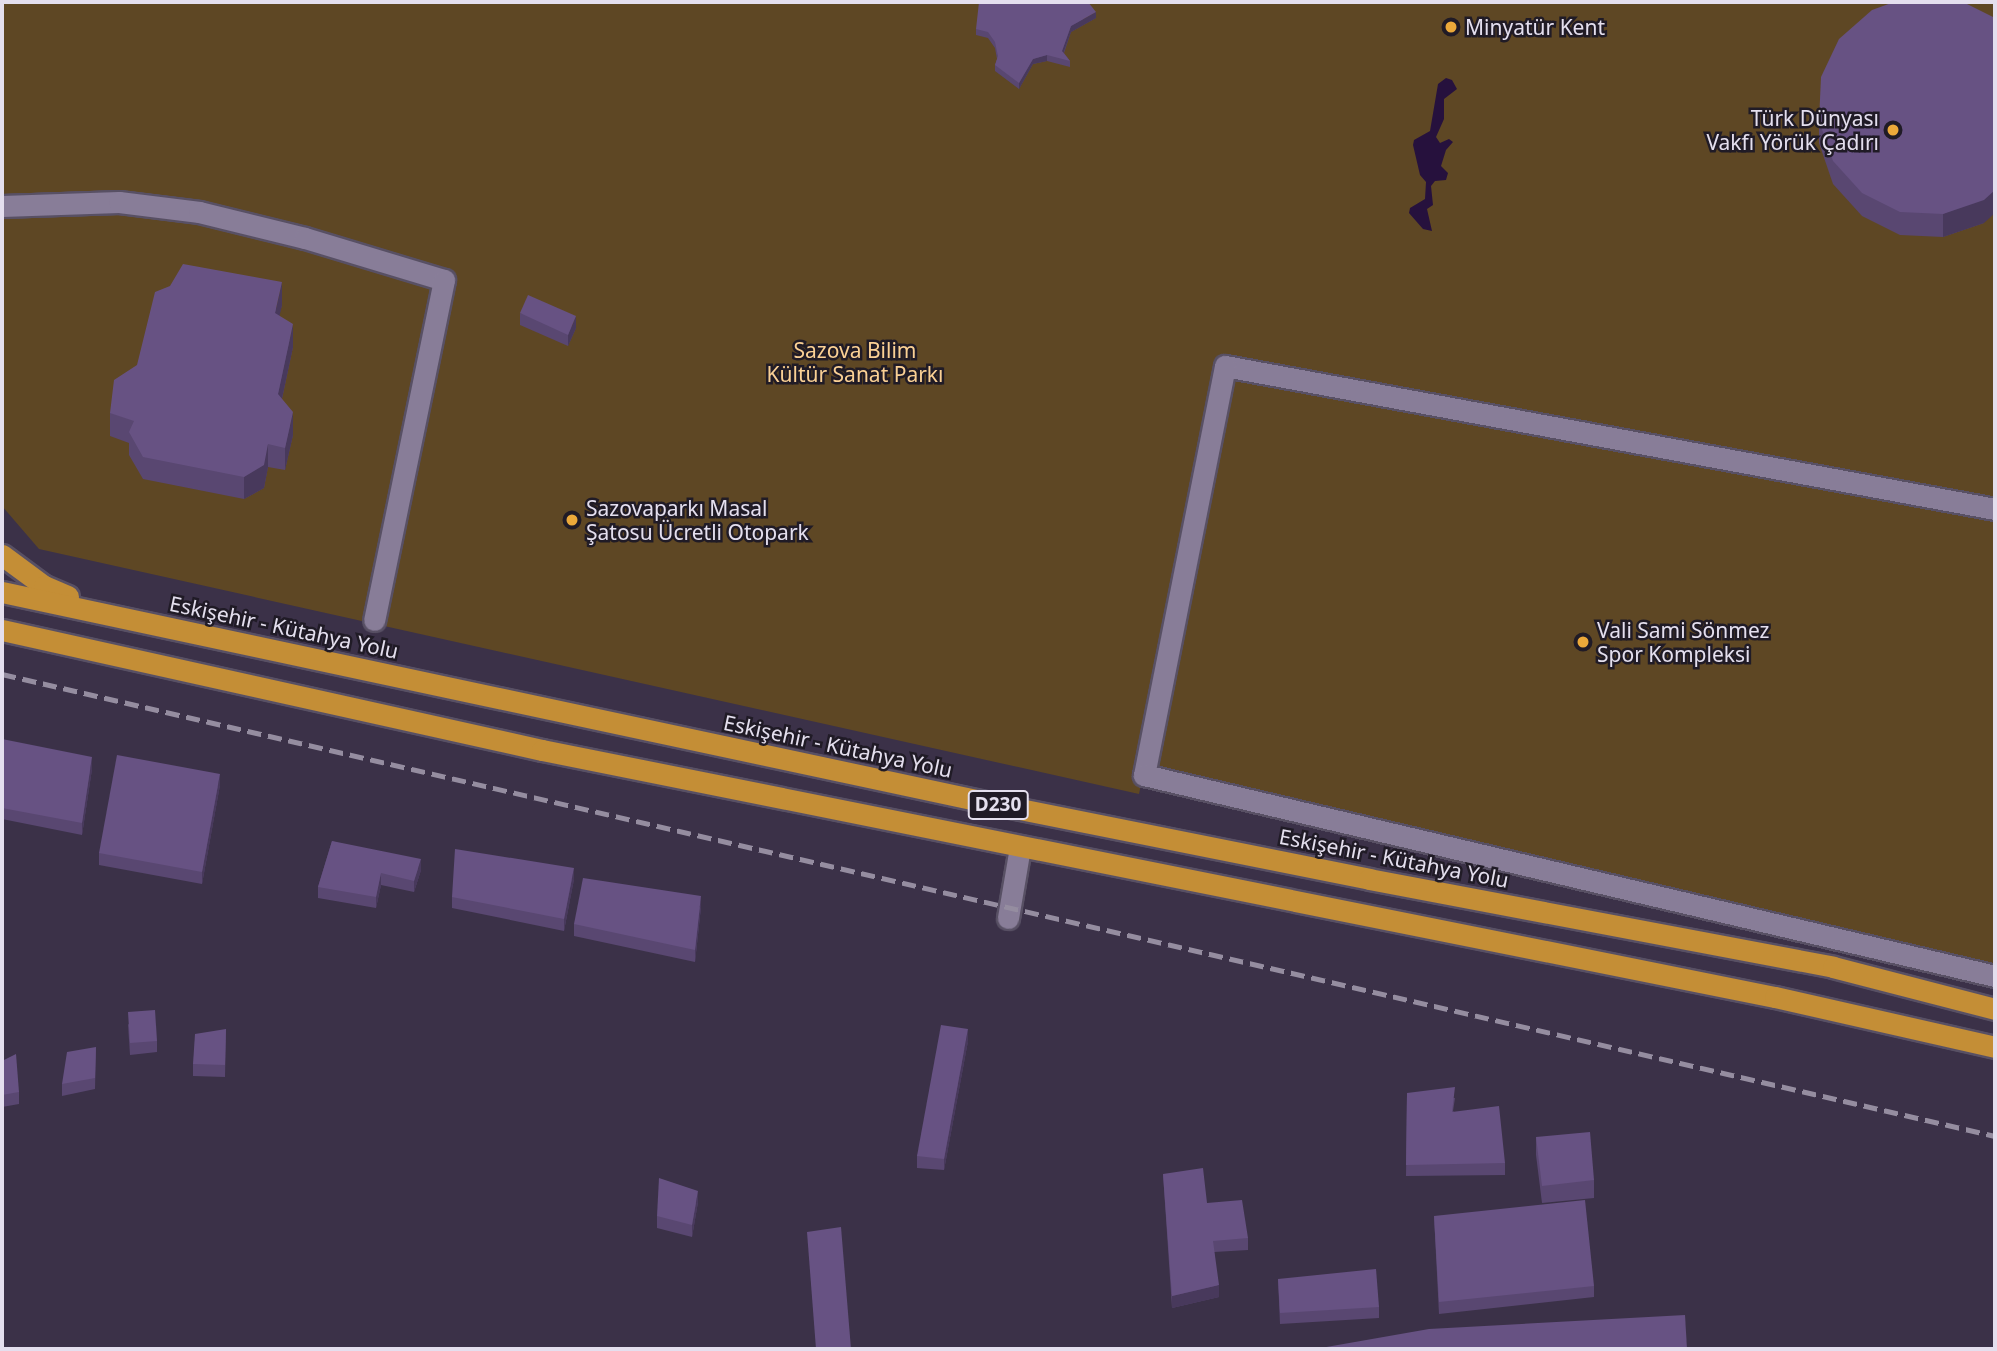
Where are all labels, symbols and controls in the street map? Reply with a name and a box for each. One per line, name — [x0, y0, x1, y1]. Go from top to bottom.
place label: Minyatür Kent — [1465, 14, 1605, 40]
marker: Minyatür Kent — [1443, 19, 1459, 35]
place label: Türk Dünyası Vakfı Yörük Çadırı — [1706, 105, 1879, 155]
marker: Türk Dünyası Vakfı Yörük Çadırı — [1885, 122, 1901, 138]
park label: Sazova Bilim Kültür Sanat Parkı — [767, 337, 943, 387]
place label: Sazovaparkı Masal Şatosu Ücretli Otopark — [586, 495, 809, 545]
marker: Sazovaparkı Masal Şatosu Ücretli Otopark — [564, 512, 580, 528]
street label: Eskişehir - Kütahya Yolu — [167, 590, 401, 664]
place label: Vali Sami Sönmez Spor Kompleksi — [1597, 617, 1769, 667]
marker: Vali Sami Sönmez Spor Kompleksi — [1575, 634, 1591, 650]
street label: Eskişehir - Kütahya Yolu — [721, 709, 955, 783]
road number: D230 — [967, 790, 1030, 820]
street label: Eskişehir - Kütahya Yolu — [1277, 823, 1511, 893]

